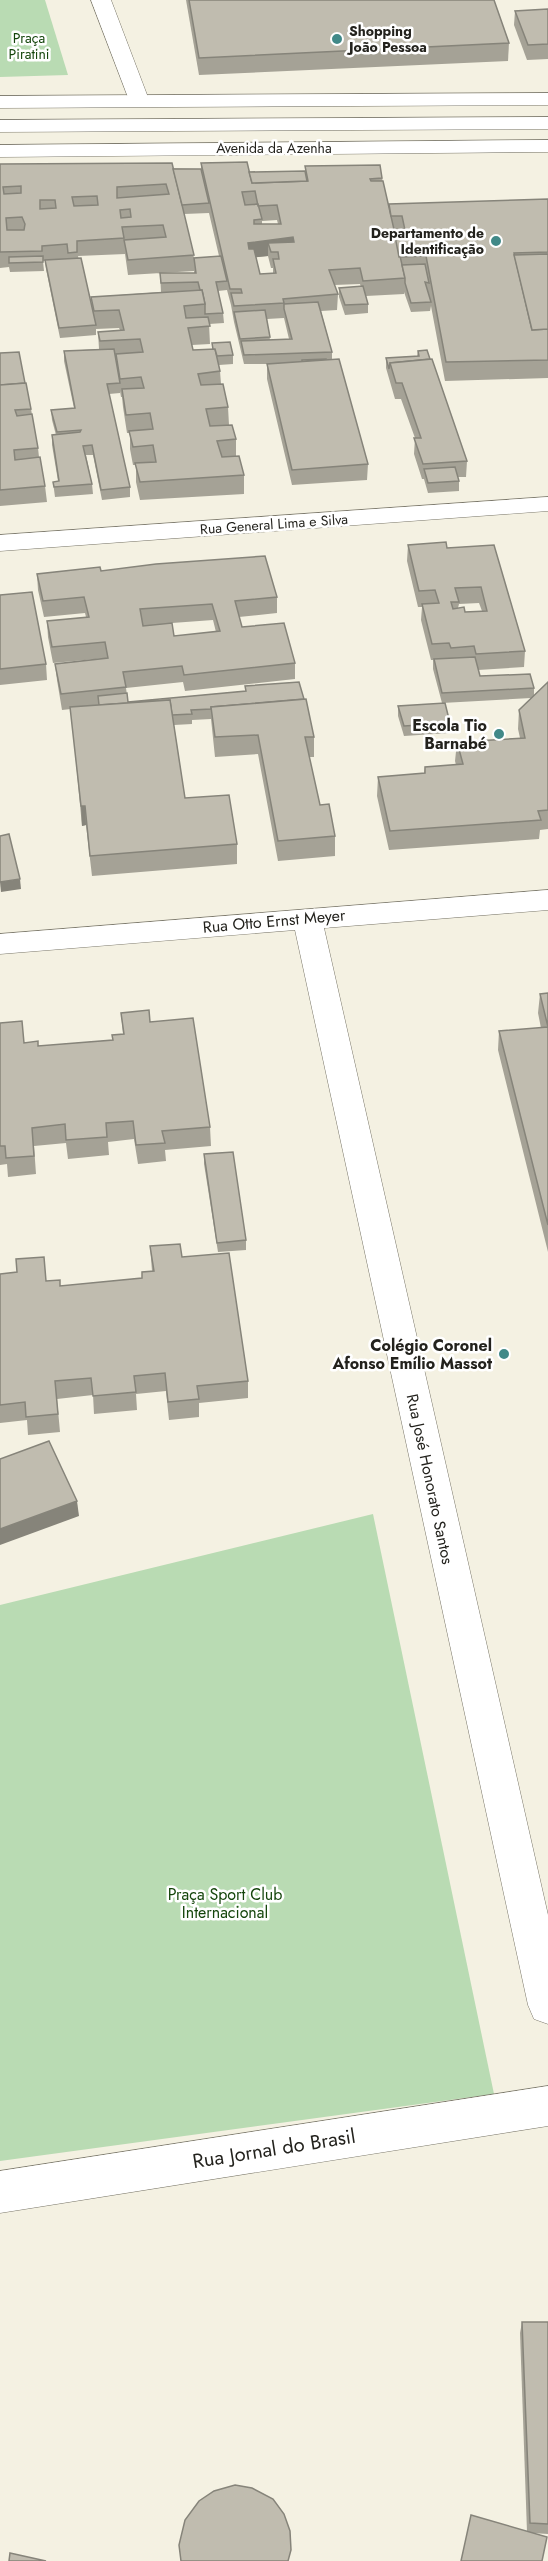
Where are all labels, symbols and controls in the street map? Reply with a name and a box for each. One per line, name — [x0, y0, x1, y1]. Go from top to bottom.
place label: Shopping João Pessoa — [346, 21, 427, 57]
park label: Praça Piratini — [9, 28, 49, 64]
marker: Shopping João Pessoa — [330, 32, 344, 46]
street label: Avenida da Azenha — [216, 138, 332, 158]
place label: Departamento de Identificação — [371, 223, 484, 259]
marker: Departamento de Identificação — [489, 234, 503, 248]
street label: Rua General Lima e Silva — [199, 509, 349, 539]
place label: Escola Tio Barnabé — [412, 714, 487, 755]
marker: Escola Tio Barnabé — [492, 727, 506, 741]
street label: Rua Otto Ernst Meyer — [202, 903, 347, 939]
place label: Colégio Coronel Afonso Emílio Massot — [331, 1334, 493, 1375]
marker: Colégio Coronel Afonso Emílio Massot — [497, 1347, 511, 1361]
street label: Rua José Honorato Santos — [401, 1392, 459, 1566]
park label: Praça Sport Club Internacional — [168, 1883, 282, 1924]
street label: Rua Jornal do Brasil — [191, 2122, 357, 2176]

